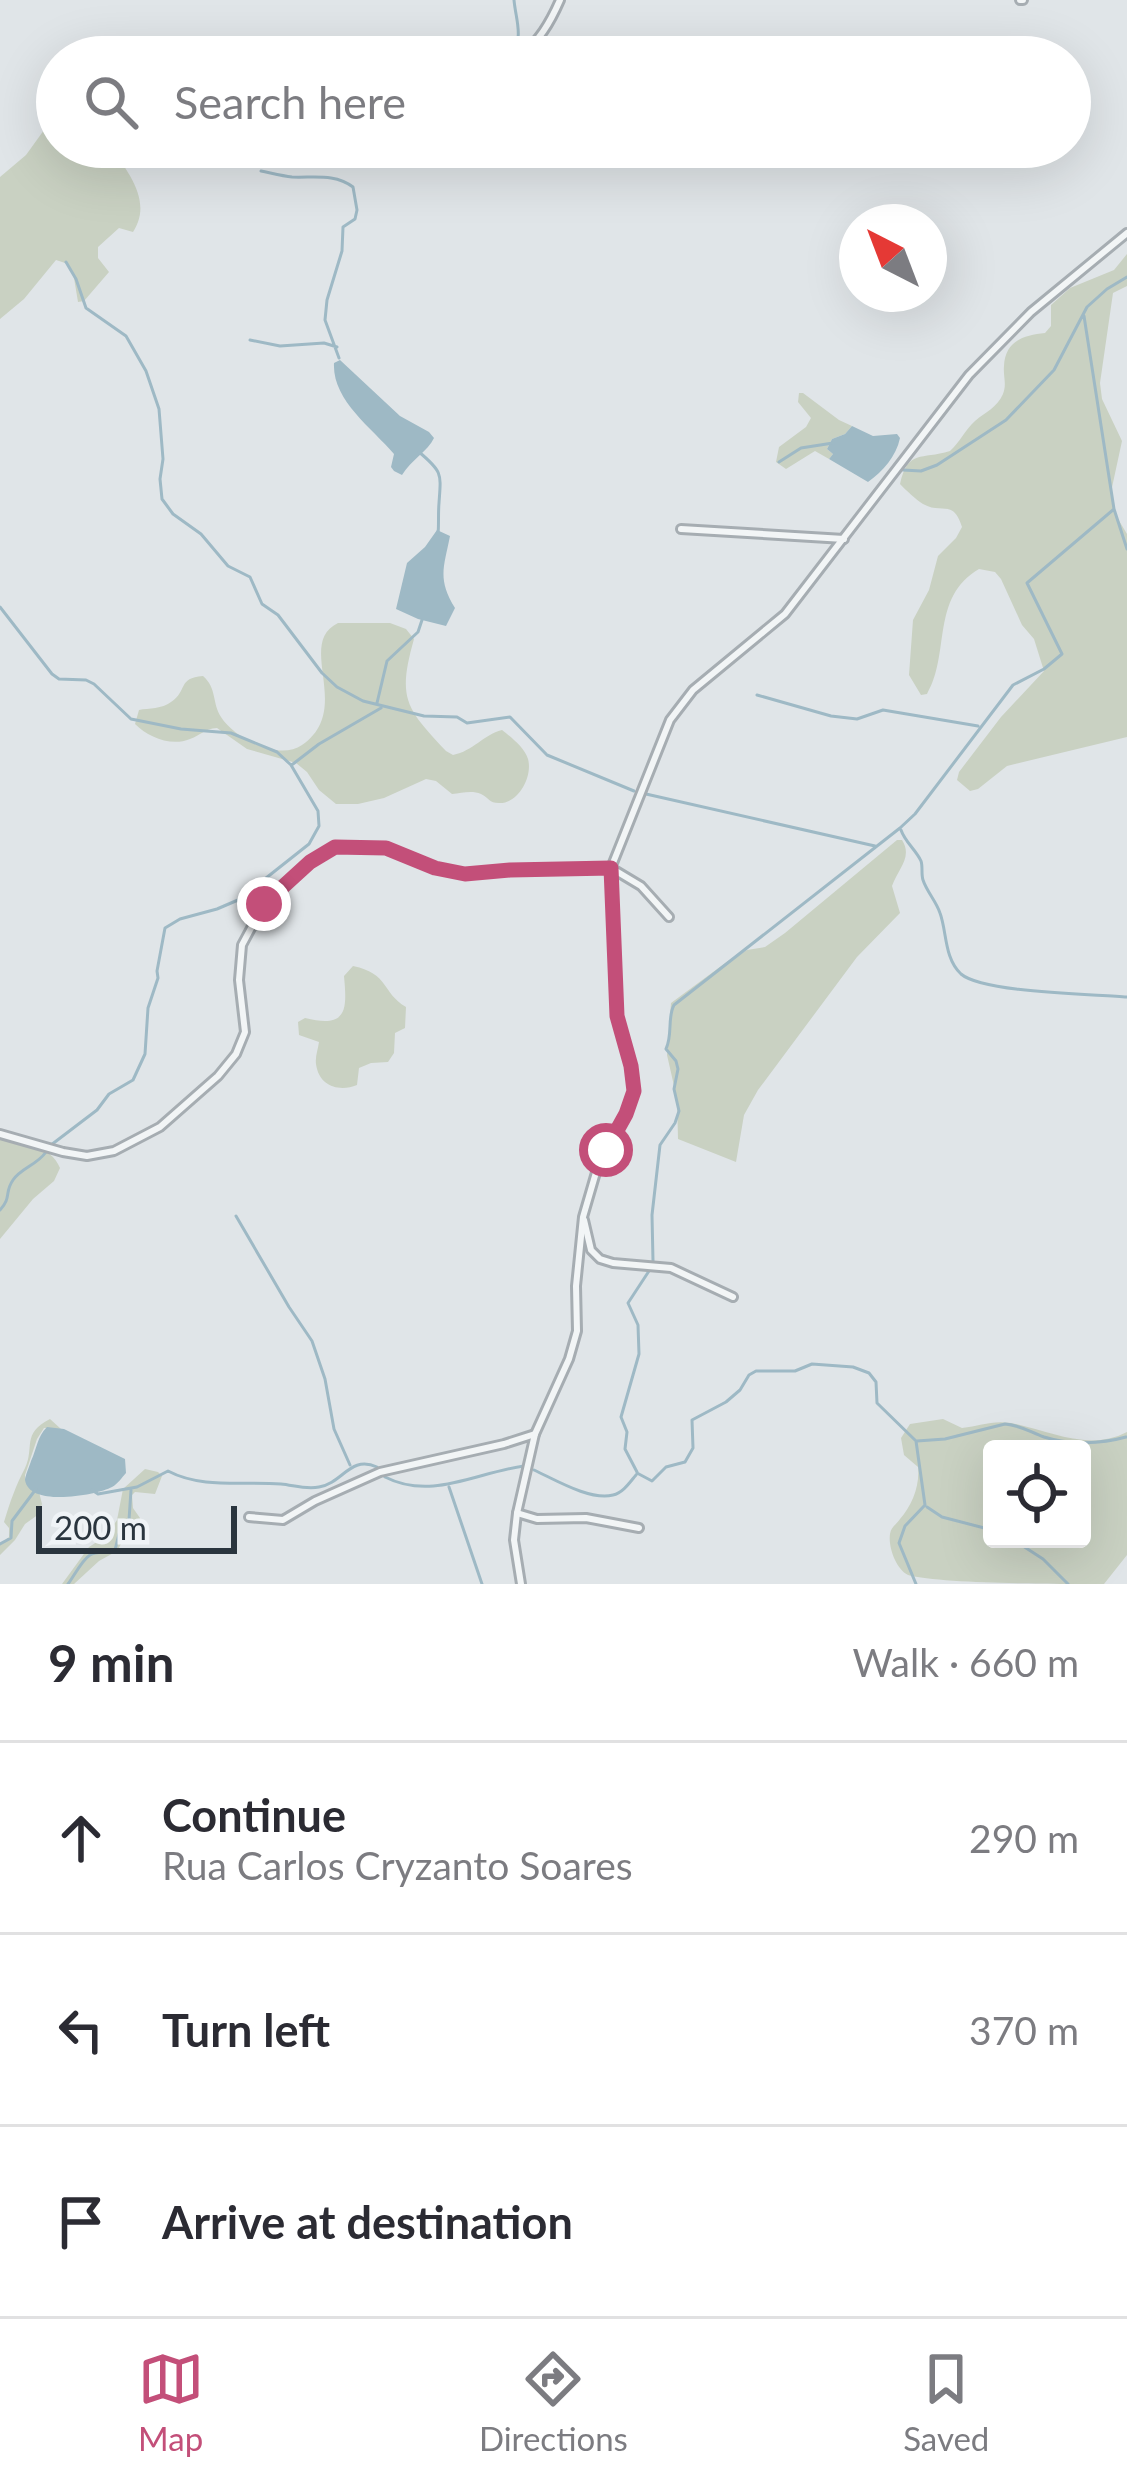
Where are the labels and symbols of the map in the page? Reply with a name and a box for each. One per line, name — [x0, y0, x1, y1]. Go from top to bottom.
north arrow — [839, 204, 947, 312]
route end — [237, 877, 291, 931]
route start — [579, 1123, 633, 1177]
scale bar — [36, 1500, 237, 1553]

